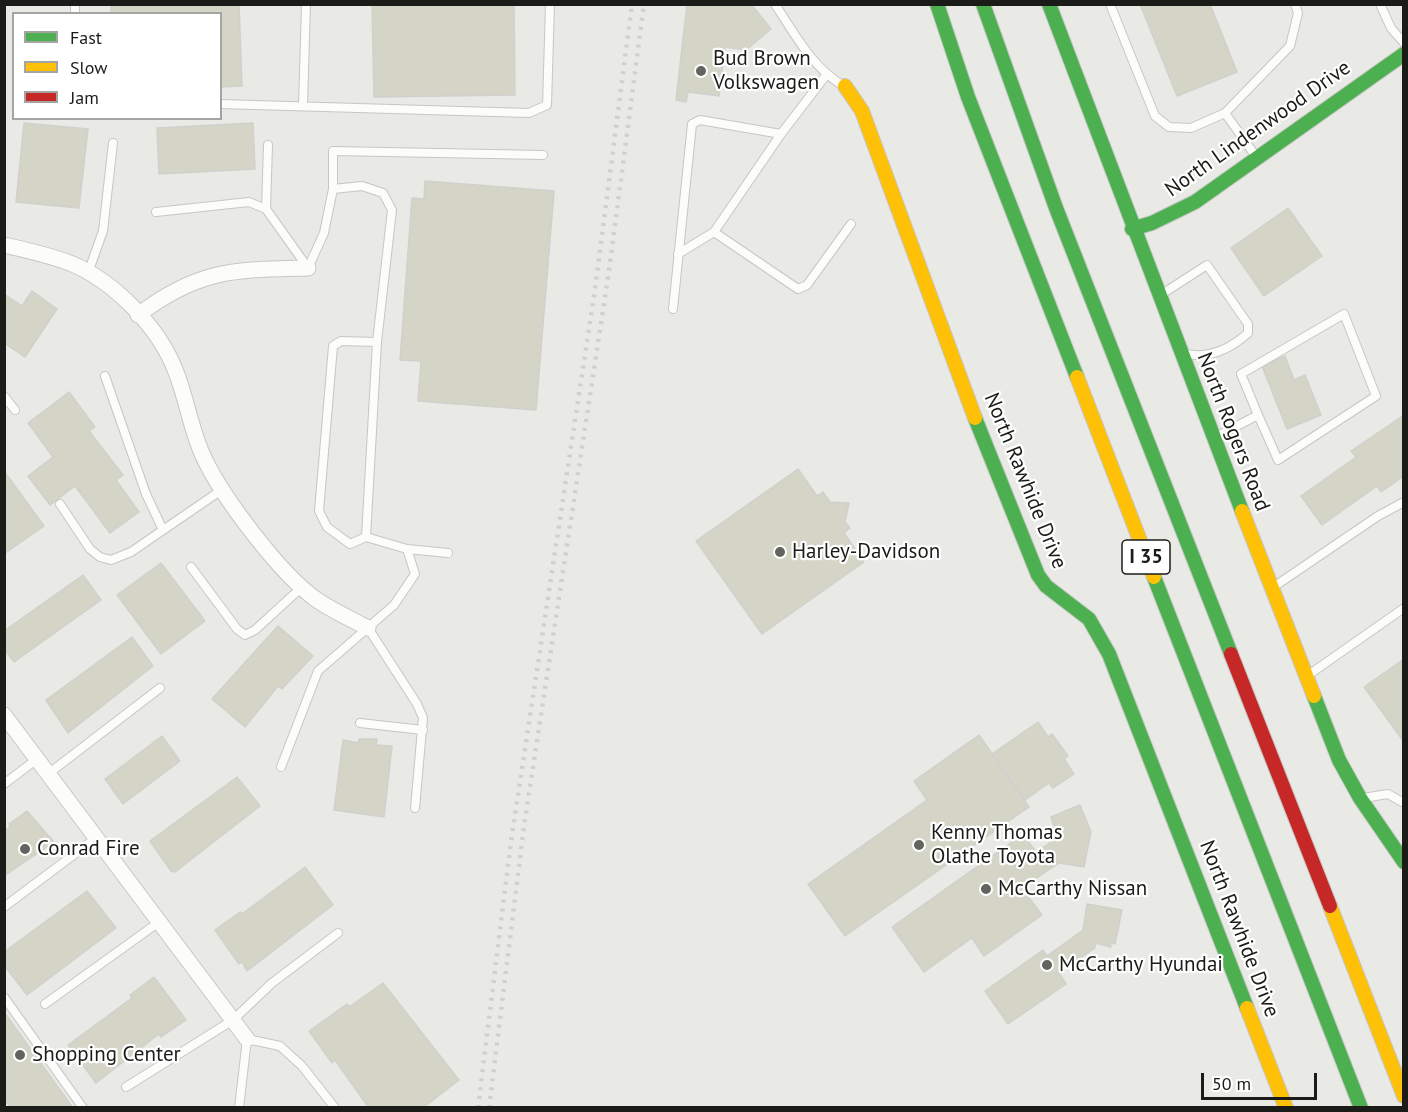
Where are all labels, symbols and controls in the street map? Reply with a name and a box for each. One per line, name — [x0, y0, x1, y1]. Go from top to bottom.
legend — [12, 12, 222, 120]
text: Fast — [70, 26, 102, 49]
place label: Bud Brown Volkswagen — [713, 46, 819, 96]
street label: North Lindenwood Drive — [1160, 55, 1356, 203]
text: Slow — [70, 56, 108, 79]
marker: Bud Brown Volkswagen — [694, 64, 708, 78]
text: Jam — [70, 86, 99, 109]
street label: North Rogers Road — [1191, 349, 1275, 515]
street label: North Rawhide Drive — [978, 389, 1072, 573]
place label: Harley-Davidson — [792, 539, 940, 565]
road number: I 35 — [1122, 540, 1170, 574]
marker: Harley-Davidson — [773, 545, 787, 559]
place label: Kenny Thomas Olathe Toyota — [931, 820, 1063, 870]
place label: Conrad Fire — [37, 836, 140, 862]
street label: North Rawhide Drive — [1194, 837, 1284, 1021]
marker: Kenny Thomas Olathe Toyota — [912, 838, 926, 852]
marker: Conrad Fire — [18, 842, 32, 856]
place label: McCarthy Nissan — [998, 876, 1147, 902]
marker: McCarthy Nissan — [979, 882, 993, 896]
place label: McCarthy Hyundai — [1059, 952, 1223, 978]
marker: McCarthy Hyundai — [1040, 958, 1054, 972]
place label: Shopping Center — [32, 1042, 181, 1068]
marker: Shopping Center — [13, 1048, 27, 1062]
scale bar — [1204, 1061, 1320, 1099]
text: 50 m — [1212, 1072, 1251, 1095]

